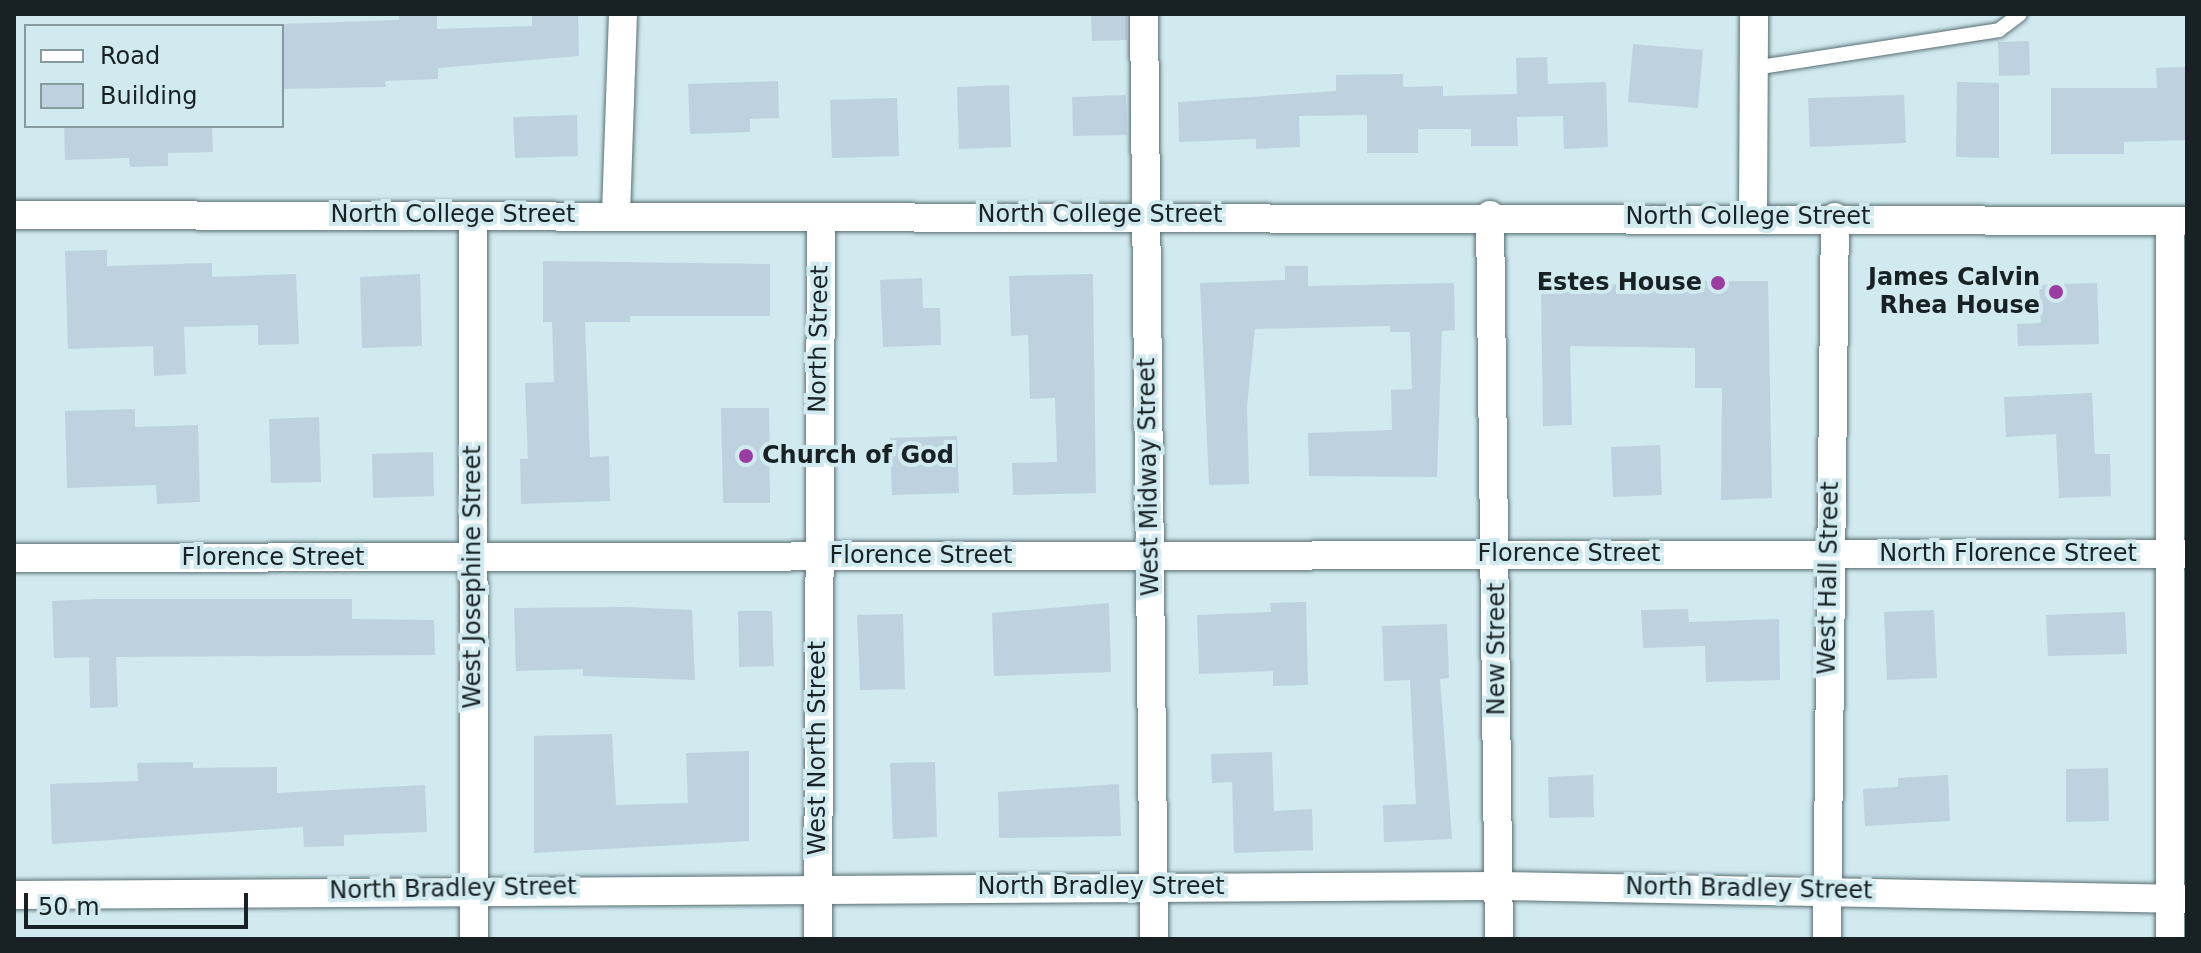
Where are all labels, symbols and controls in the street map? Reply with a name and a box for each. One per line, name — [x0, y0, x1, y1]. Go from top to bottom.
legend — [24, 24, 284, 128]
text: Road — [100, 42, 160, 70]
text: Building — [100, 82, 197, 110]
street label: North College Street — [331, 201, 575, 229]
street label: North College Street — [978, 201, 1222, 229]
street label: North College Street — [1626, 203, 1870, 231]
place label: James Calvin Rhea House — [1868, 264, 2040, 320]
street label: North Street — [803, 265, 835, 413]
place label: Estes House — [1537, 269, 1702, 297]
marker: Estes House — [1709, 274, 1727, 292]
marker: James Calvin Rhea House — [2047, 283, 2065, 301]
street label: West Midway Street — [1133, 358, 1165, 596]
place label: Church of God — [762, 442, 954, 470]
street label: West Josephine Street — [459, 445, 487, 709]
marker: Church of God — [737, 447, 755, 465]
street label: West Hall Street — [1813, 481, 1845, 675]
street label: Florence Street — [1478, 540, 1660, 568]
street label: North Florence Street — [1879, 540, 2137, 568]
street label: Florence Street — [830, 542, 1012, 570]
street label: Florence Street — [182, 544, 364, 572]
street label: New Street — [1483, 583, 1511, 715]
street label: West North Street — [804, 641, 832, 855]
street label: North Bradley Street — [329, 872, 577, 906]
street label: North Bradley Street — [1625, 872, 1873, 906]
street label: North Bradley Street — [977, 873, 1225, 901]
scale bar — [28, 877, 252, 927]
text: 50 m — [38, 893, 100, 921]

